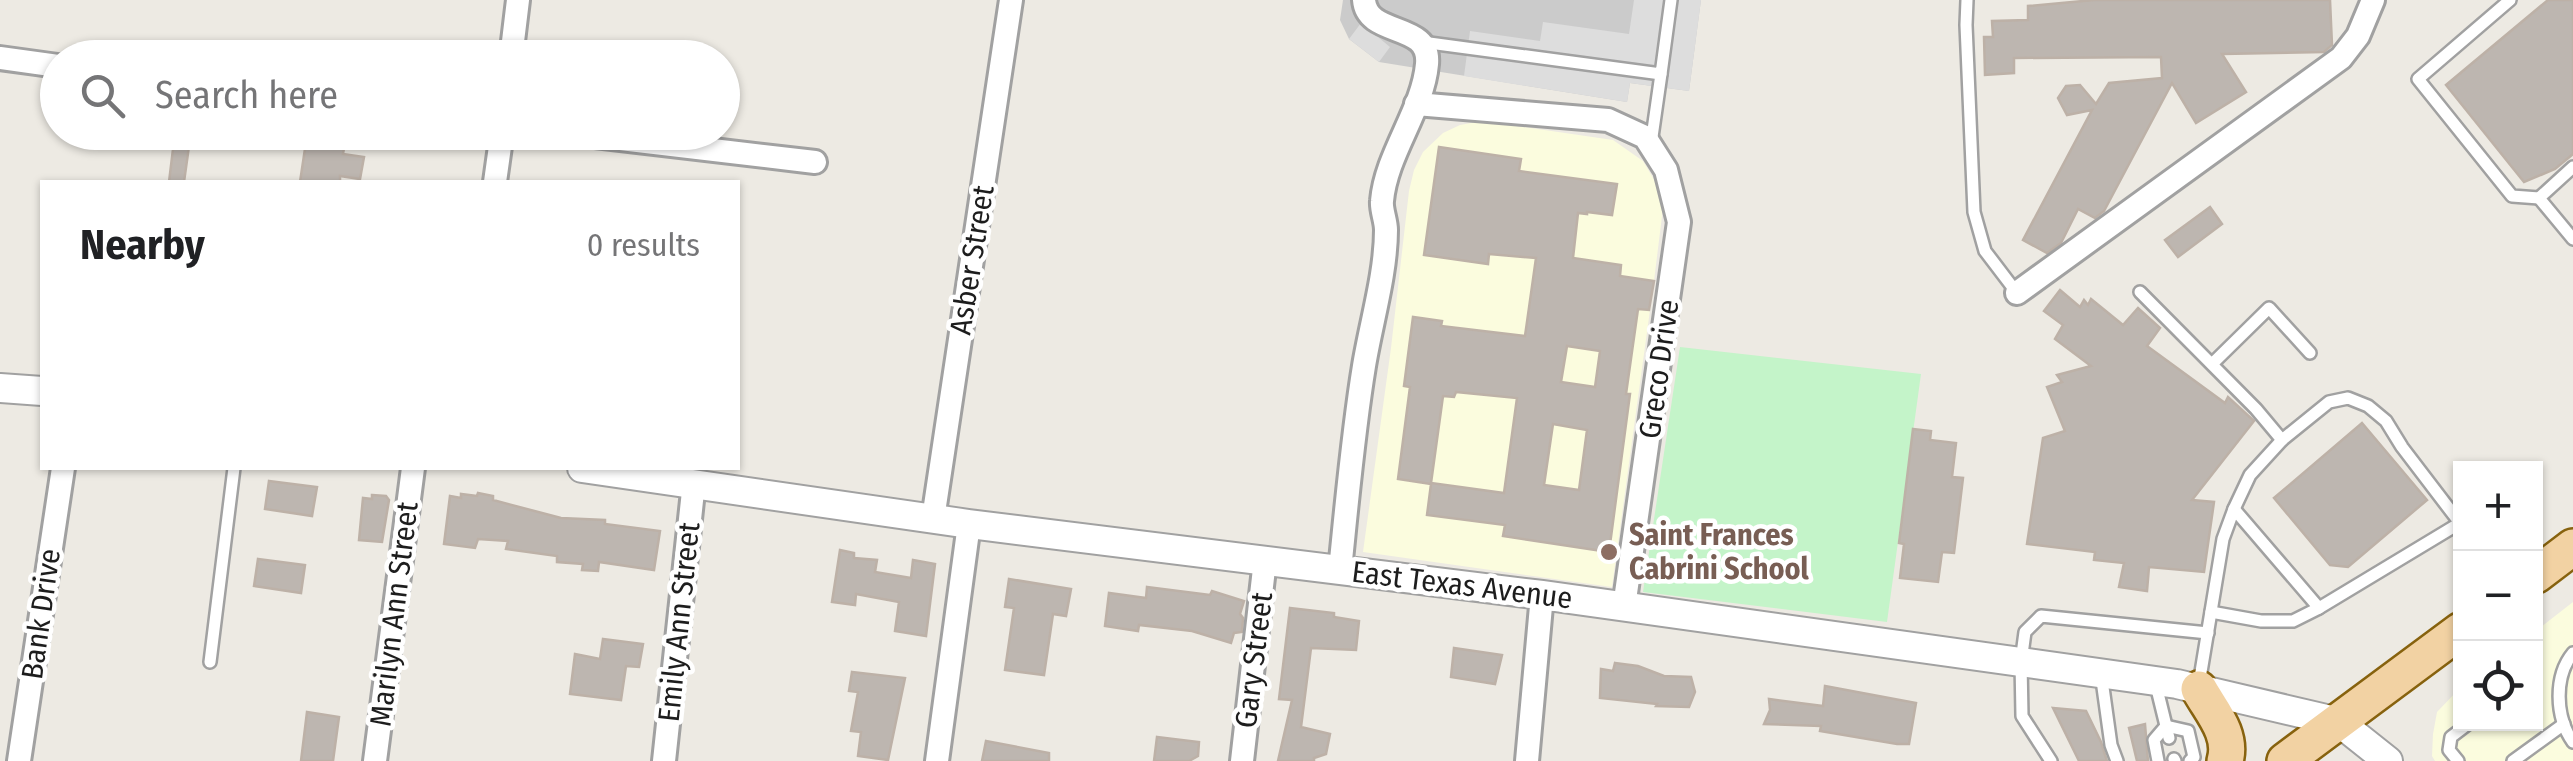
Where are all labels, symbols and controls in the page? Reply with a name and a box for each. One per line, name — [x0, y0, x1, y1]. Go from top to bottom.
search box — [40, 40, 740, 150]
icon: search — [75, 68, 130, 123]
text: Search here — [155, 72, 338, 118]
street label: Asber Street — [942, 183, 1002, 337]
text: Nearby — [80, 220, 205, 270]
text: 0 results — [587, 226, 700, 264]
street label: Greco Drive — [1631, 297, 1687, 441]
map controls — [2453, 461, 2543, 731]
button: + — [2453, 461, 2543, 551]
street label: Marilyn Ann Street — [362, 499, 426, 728]
place label: Saint Frances Cabrini School — [1629, 517, 1810, 587]
street label: Emily Ann Street — [651, 520, 707, 724]
marker: Saint Frances Cabrini School — [1598, 541, 1620, 563]
street label: Bank Drive — [14, 546, 68, 682]
button: − — [2453, 551, 2543, 641]
street label: East Texas Avenue — [1350, 554, 1574, 616]
street label: Gary Street — [1228, 590, 1280, 730]
button: locate — [2453, 641, 2543, 731]

